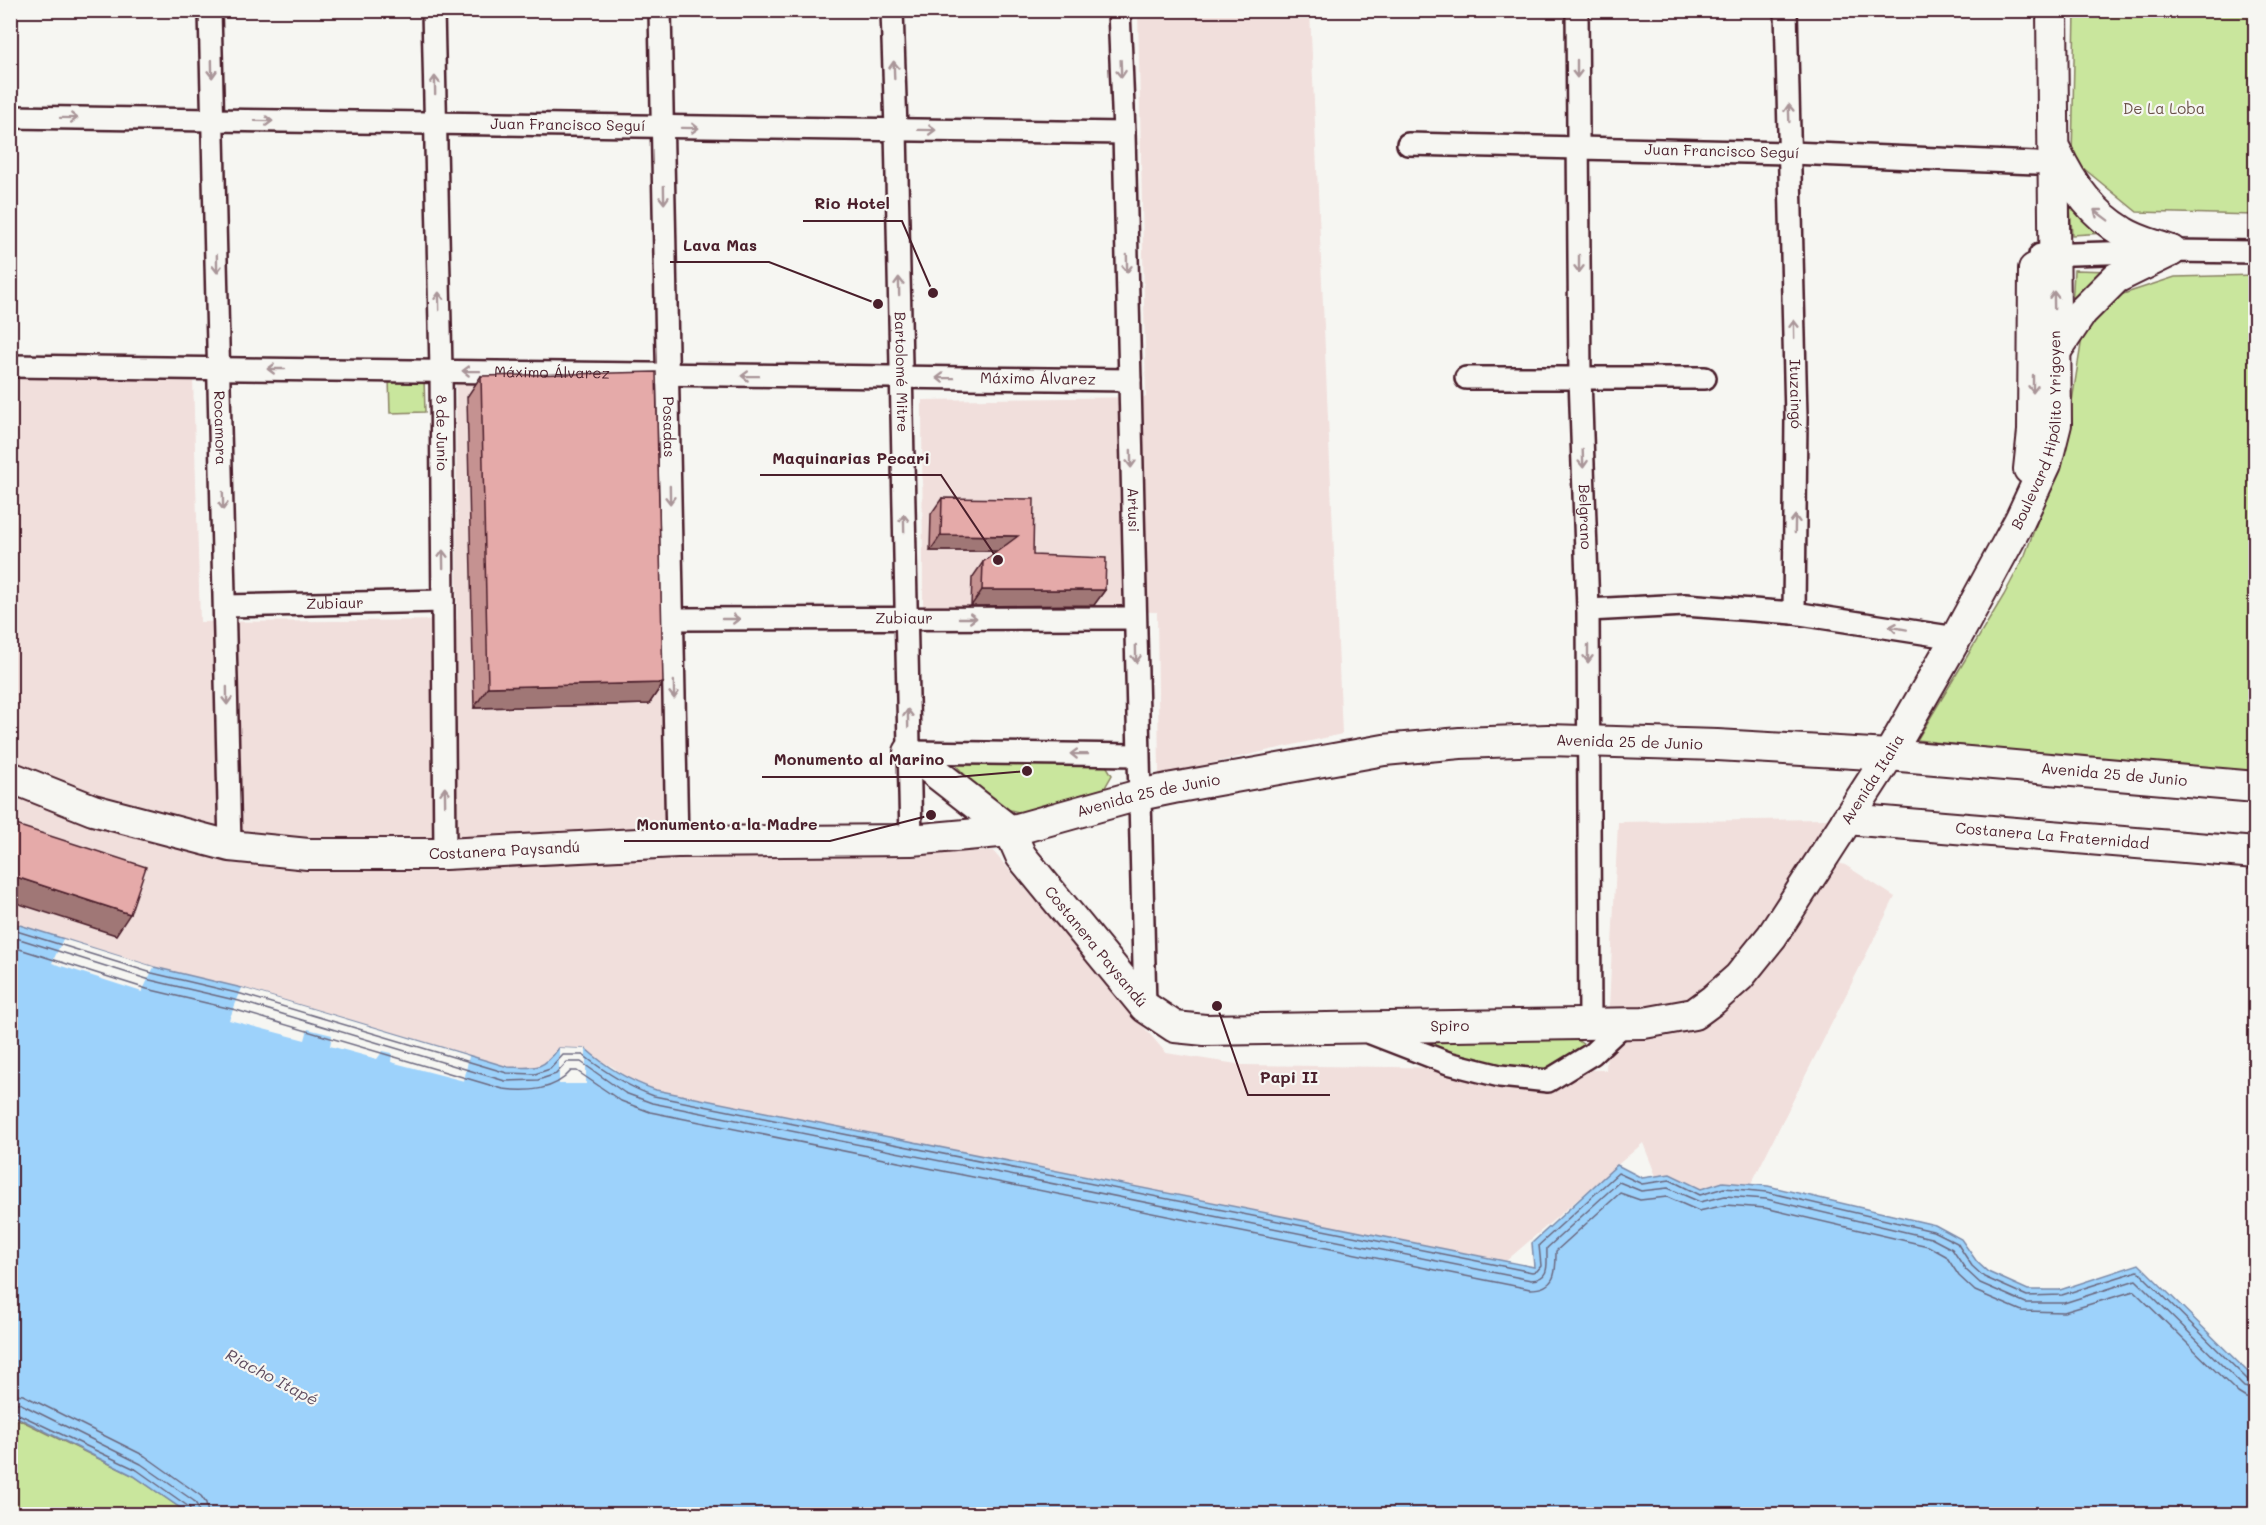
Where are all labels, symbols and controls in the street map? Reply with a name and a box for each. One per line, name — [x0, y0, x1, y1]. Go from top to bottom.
one-way arrow — [206, 58, 217, 78]
one-way arrow — [1116, 58, 1127, 78]
one-way arrow — [1571, 58, 1583, 78]
one-way arrow — [888, 61, 900, 81]
one-way arrow — [429, 76, 441, 96]
park label: De La Loba — [2123, 98, 2205, 118]
one-way arrow — [1784, 103, 1795, 123]
one-way arrow — [58, 112, 78, 124]
street label: Juan Francisco Seguí — [490, 113, 646, 135]
one-way arrow — [253, 115, 273, 126]
one-way arrow — [679, 122, 699, 133]
one-way arrow — [916, 124, 936, 136]
street label: Juan Francisco Seguí — [1644, 139, 1800, 162]
one-way arrow — [658, 184, 669, 204]
callout: Rio Hotel — [803, 187, 902, 221]
text: Rio Hotel — [814, 192, 890, 213]
one-way arrow — [2093, 209, 2109, 222]
callout: Lava Mas — [670, 228, 769, 262]
text: Lava Mas — [683, 234, 757, 255]
one-way arrow — [211, 253, 222, 273]
one-way arrow — [1121, 253, 1133, 273]
one-way arrow — [1573, 253, 1585, 273]
one-way arrow — [894, 277, 905, 297]
one-way arrow — [2049, 290, 2060, 310]
one-way arrow — [434, 291, 445, 311]
street label: Bartolomé Mitre — [891, 311, 913, 432]
one-way arrow — [1788, 319, 1800, 339]
street label: Boulevard Hipólito Yrigoyen — [2006, 330, 2065, 533]
street label: Ituzaingó — [1786, 359, 1807, 429]
street label: Máximo Álvarez — [494, 361, 610, 382]
one-way arrow — [267, 363, 287, 375]
one-way arrow — [462, 365, 482, 376]
street label: Máximo Álvarez — [980, 367, 1096, 389]
one-way arrow — [741, 370, 761, 381]
one-way arrow — [936, 372, 956, 383]
one-way arrow — [2027, 373, 2039, 393]
street label: Rocamora — [210, 390, 232, 465]
street label: 8 de Junio — [432, 395, 453, 471]
street label: Posadas — [659, 396, 680, 458]
callout: Maquinarias Pecari — [760, 441, 941, 475]
text: Maquinarias Pecari — [772, 447, 930, 468]
one-way arrow — [1126, 448, 1137, 468]
one-way arrow — [1577, 448, 1588, 468]
one-way arrow — [664, 484, 676, 504]
street label: Belgrano — [1575, 484, 1597, 550]
street label: Artusi — [1124, 487, 1145, 532]
one-way arrow — [217, 490, 228, 510]
one-way arrow — [898, 514, 910, 534]
one-way arrow — [1789, 514, 1800, 534]
one-way arrow — [437, 549, 448, 569]
street label: Zubiaur — [306, 592, 364, 613]
street label: Zubiaur — [875, 607, 933, 628]
one-way arrow — [958, 612, 978, 624]
one-way arrow — [721, 613, 741, 625]
one-way arrow — [1889, 623, 1908, 634]
one-way arrow — [1130, 643, 1141, 663]
one-way arrow — [1582, 643, 1594, 663]
one-way arrow — [668, 679, 680, 699]
one-way arrow — [221, 685, 233, 705]
one-way arrow — [902, 709, 914, 729]
street label: Avenida 25 de Junio — [1556, 729, 1703, 754]
street label: Avenida Italia — [1836, 730, 1908, 828]
callout: Monumento al Marino — [762, 743, 956, 777]
text: Monumento al Marino — [774, 748, 944, 769]
one-way arrow — [1070, 748, 1090, 760]
street label: Avenida 25 de Junio — [2040, 757, 2188, 790]
street label: Avenida 25 de Junio — [1074, 769, 1221, 821]
one-way arrow — [439, 786, 451, 806]
callout: Monumento a la Madre — [624, 807, 830, 841]
text: Monumento a la Madre — [636, 813, 818, 834]
street label: Costanera La Fraternidad — [1955, 817, 2150, 853]
street label: Costanera Paysandú — [429, 836, 581, 863]
street label: Costanera Paysandú — [1041, 881, 1152, 1011]
street label: Spiro — [1430, 1015, 1469, 1035]
callout: Papi II — [1248, 1061, 1330, 1095]
text: Papi II — [1260, 1066, 1318, 1087]
water label: Riacho Itapé — [222, 1343, 322, 1410]

